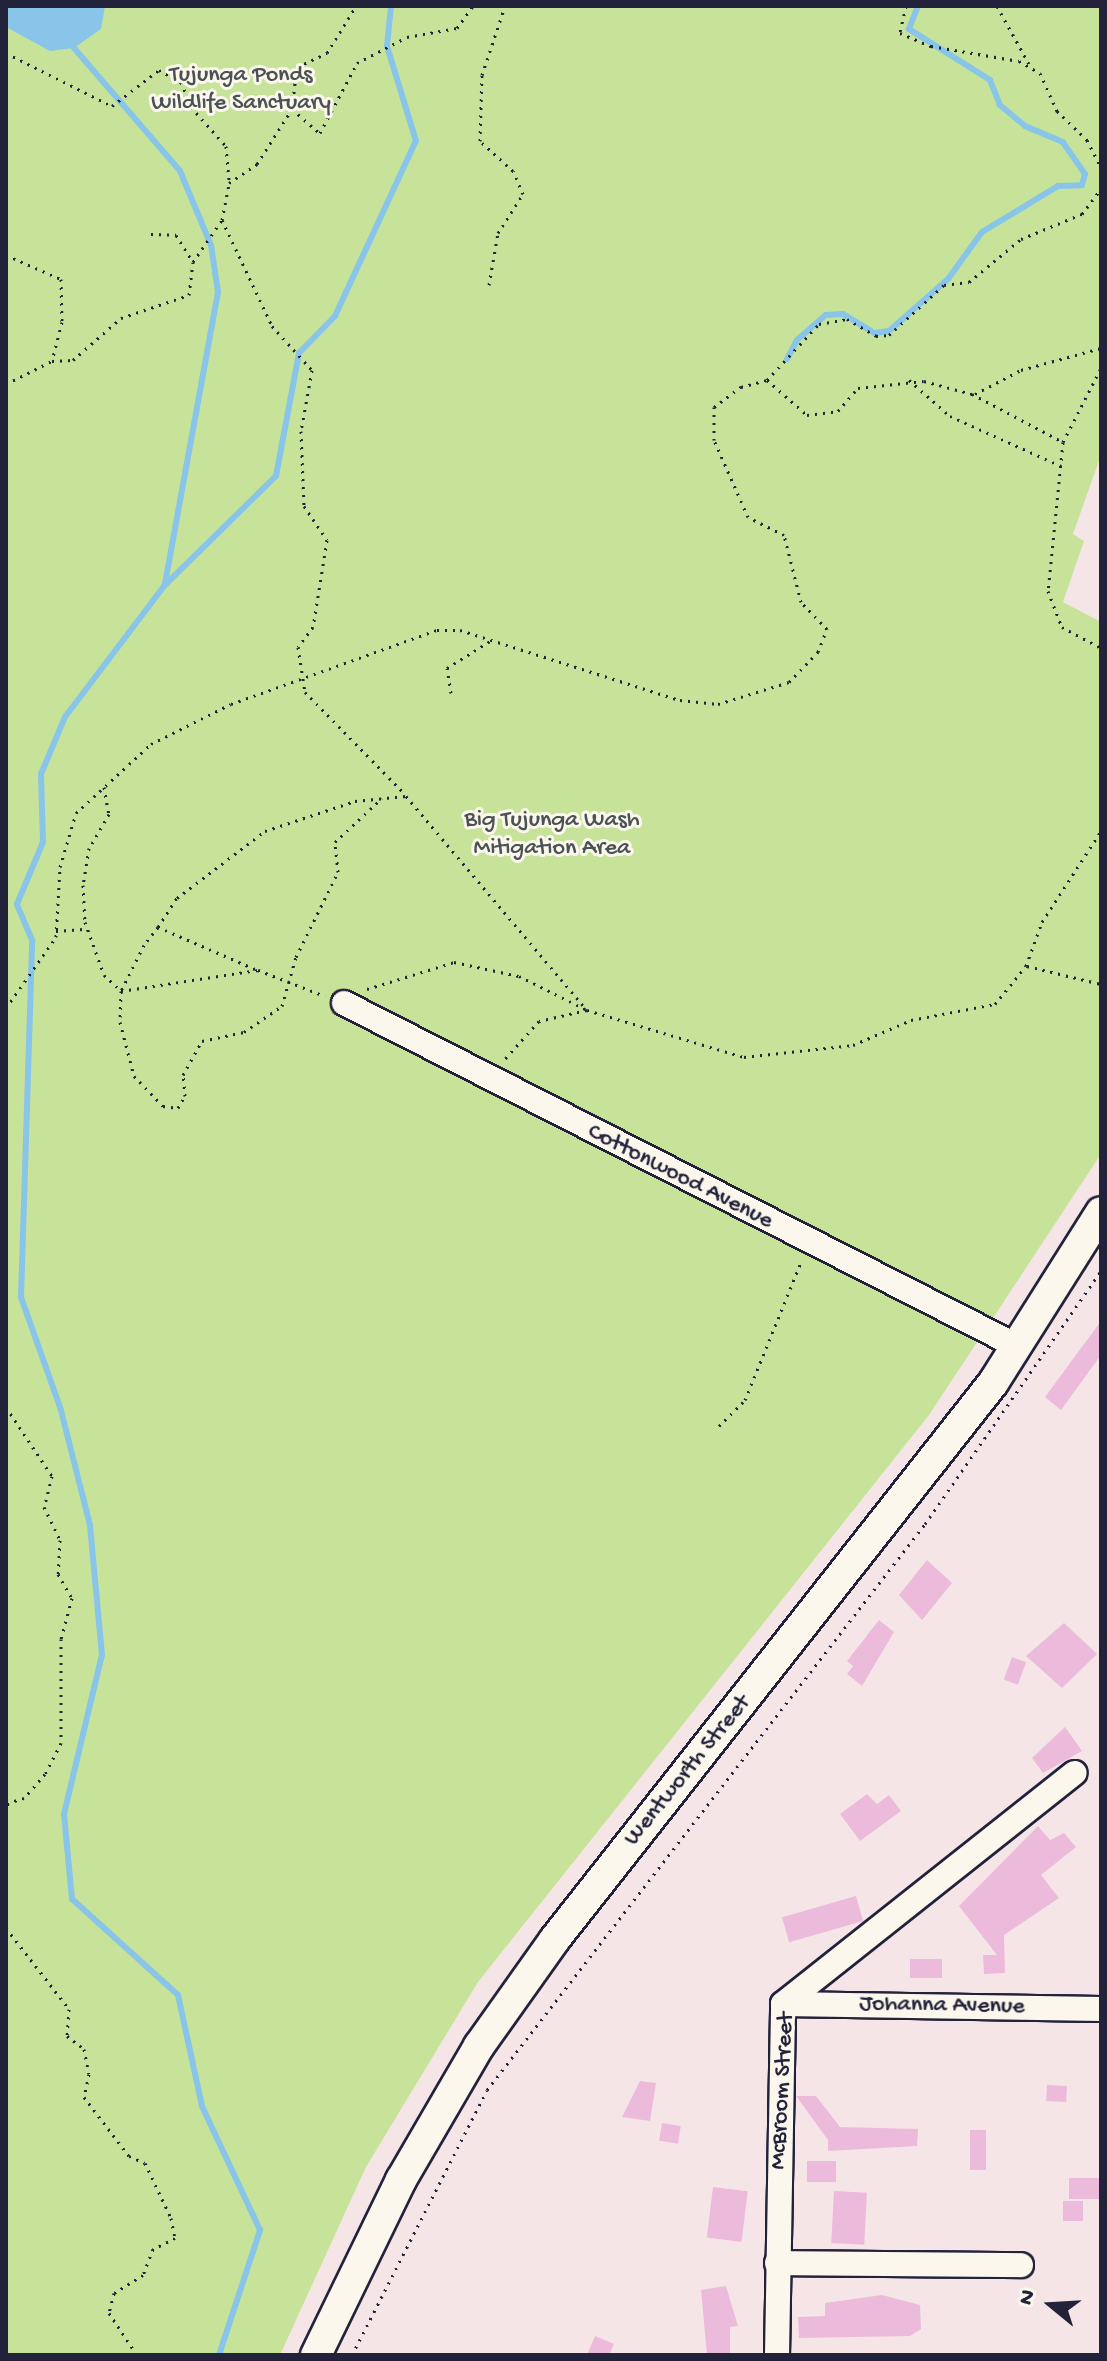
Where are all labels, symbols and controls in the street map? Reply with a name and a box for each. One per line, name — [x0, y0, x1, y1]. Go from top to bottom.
park label: Tujunga Ponds Wildlife Sanctuary — [151, 62, 331, 118]
park label: Big Tujunga Wash Mitigation Area — [464, 807, 640, 863]
street label: Cottonwood Avenue — [582, 1118, 778, 1236]
street label: Wentworth Street — [618, 1690, 758, 1852]
street label: Johanna Avenue — [859, 1990, 1025, 2022]
street label: McBroom Street — [765, 2012, 801, 2170]
north arrow — [1011, 2265, 1091, 2345]
text: N — [1014, 2287, 1043, 2308]

